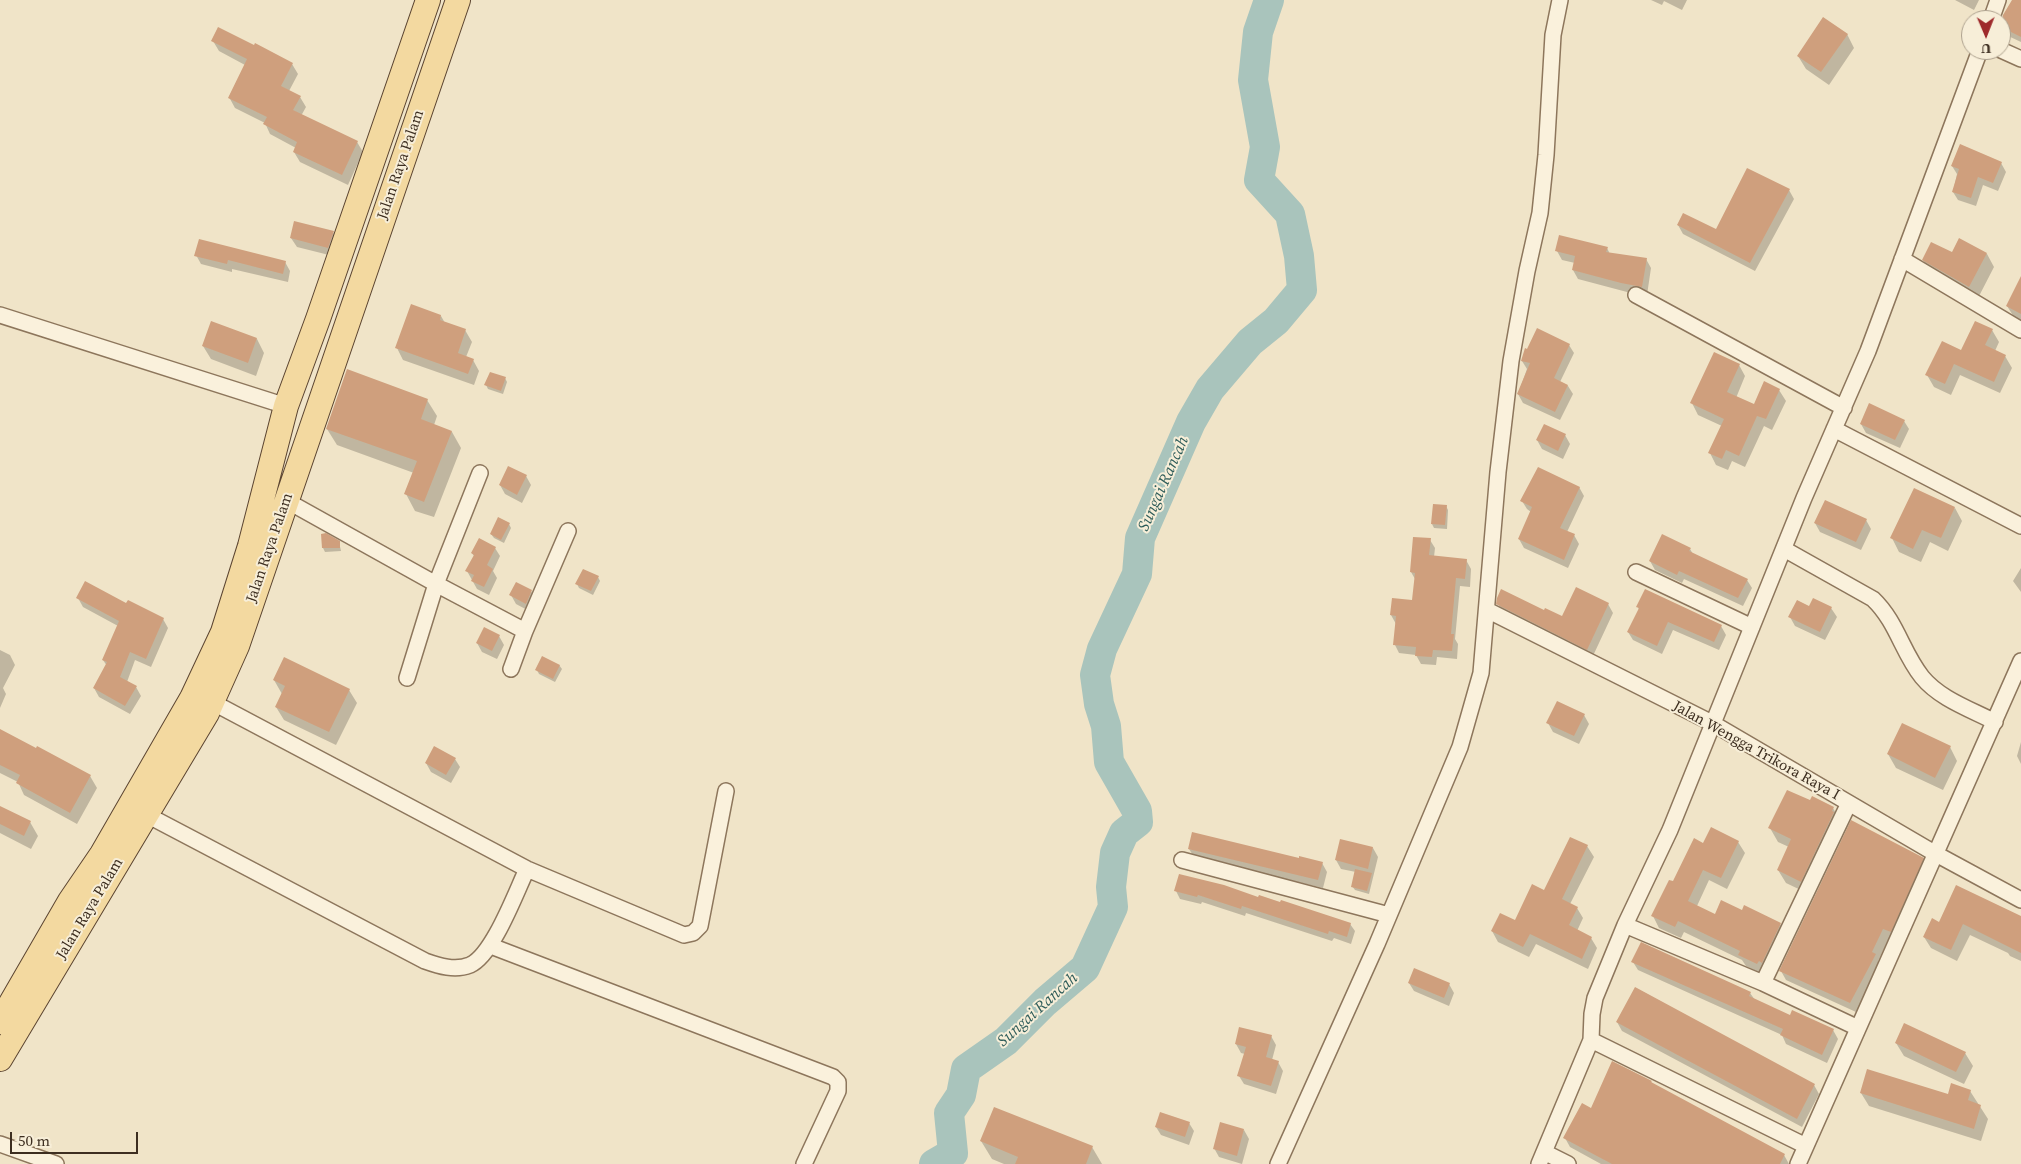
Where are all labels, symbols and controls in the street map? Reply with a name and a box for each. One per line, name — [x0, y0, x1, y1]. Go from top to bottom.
north arrow — [1961, 10, 2011, 60]
text: U — [1981, 39, 1992, 59]
street label: Jalan Raya Palam — [374, 108, 428, 222]
water label: Sungai Rancah — [1135, 434, 1193, 534]
street label: Jalan Raya Palam — [243, 491, 297, 605]
street label: Jalan Wengga Trikora Raya I — [1669, 698, 1843, 804]
street label: Jalan Raya Palam — [53, 855, 127, 963]
water label: Sungai Rancah — [994, 969, 1082, 1051]
scale bar — [12, 1122, 140, 1154]
text: 50 m — [18, 1130, 50, 1151]

